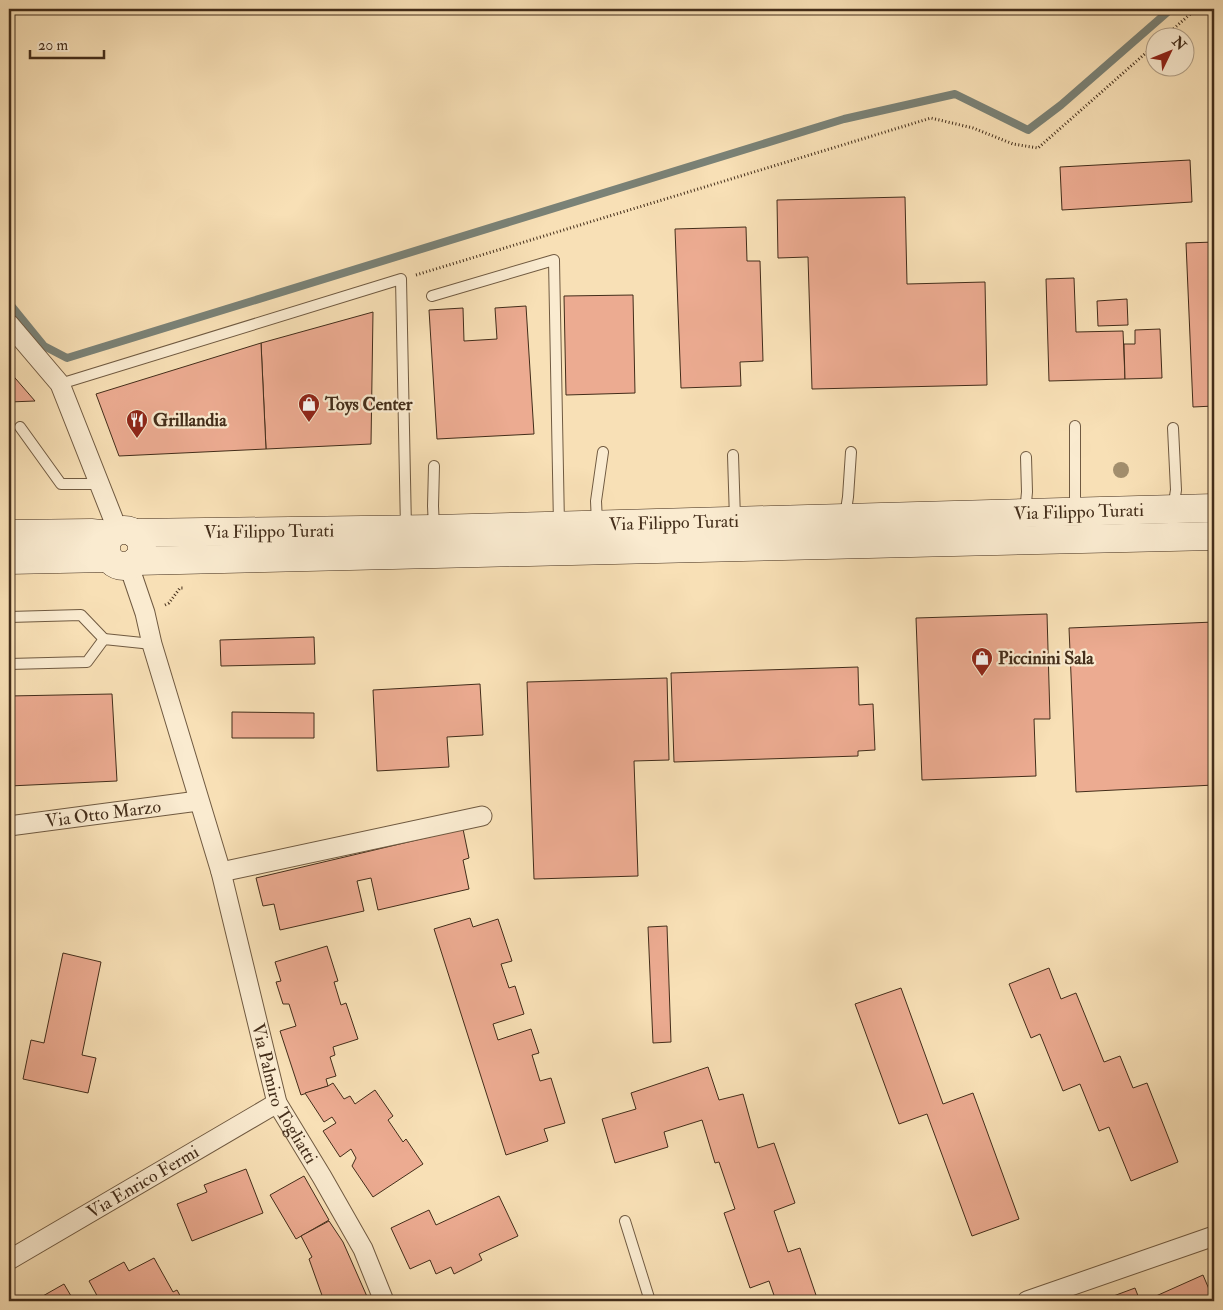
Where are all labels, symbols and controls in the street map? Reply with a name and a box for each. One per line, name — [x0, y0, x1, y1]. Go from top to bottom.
scale bar — [30, 28, 104, 60]
north arrow — [1146, 28, 1196, 78]
text: N — [1168, 32, 1190, 54]
text: 20 m — [38, 36, 68, 55]
shop icon: Toys Center — [297, 392, 321, 423]
place label: Toys Center — [324, 393, 413, 416]
restaurant icon: Grillandia — [125, 408, 149, 439]
place label: Grillandia — [153, 409, 227, 432]
street label: Via Filippo Turati — [1013, 498, 1144, 525]
street label: Via Filippo Turati — [608, 509, 740, 536]
street label: Via Filippo Turati — [204, 519, 334, 544]
shop icon: Piccinini Sala — [970, 646, 994, 677]
place label: Piccinini Sala — [998, 647, 1094, 670]
street label: Via Otto Marzo — [44, 794, 163, 833]
street label: Via Palmiro Togliatti — [247, 1021, 323, 1168]
street label: Via Enrico Fermi — [83, 1140, 203, 1223]

